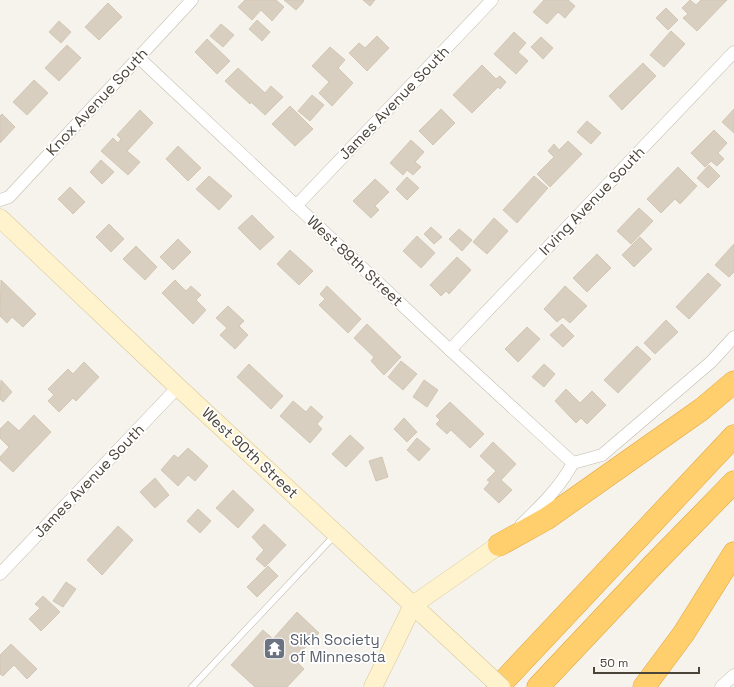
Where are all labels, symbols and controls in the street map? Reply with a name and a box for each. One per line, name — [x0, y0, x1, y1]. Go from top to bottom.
street label: James Avenue South — [334, 42, 453, 164]
street label: Knox Avenue South — [42, 44, 151, 159]
street label: Irving Avenue South — [535, 142, 649, 259]
street label: West 89th Street — [303, 211, 407, 310]
street label: West 90th Street — [198, 403, 303, 502]
street label: James Avenue South — [29, 420, 148, 542]
place label: Sikh Society of Minnesota — [290, 630, 386, 666]
temple icon: Sikh Society of Minnesota — [261, 636, 287, 662]
scale bar — [594, 649, 699, 675]
text: 50 m — [600, 655, 628, 671]

